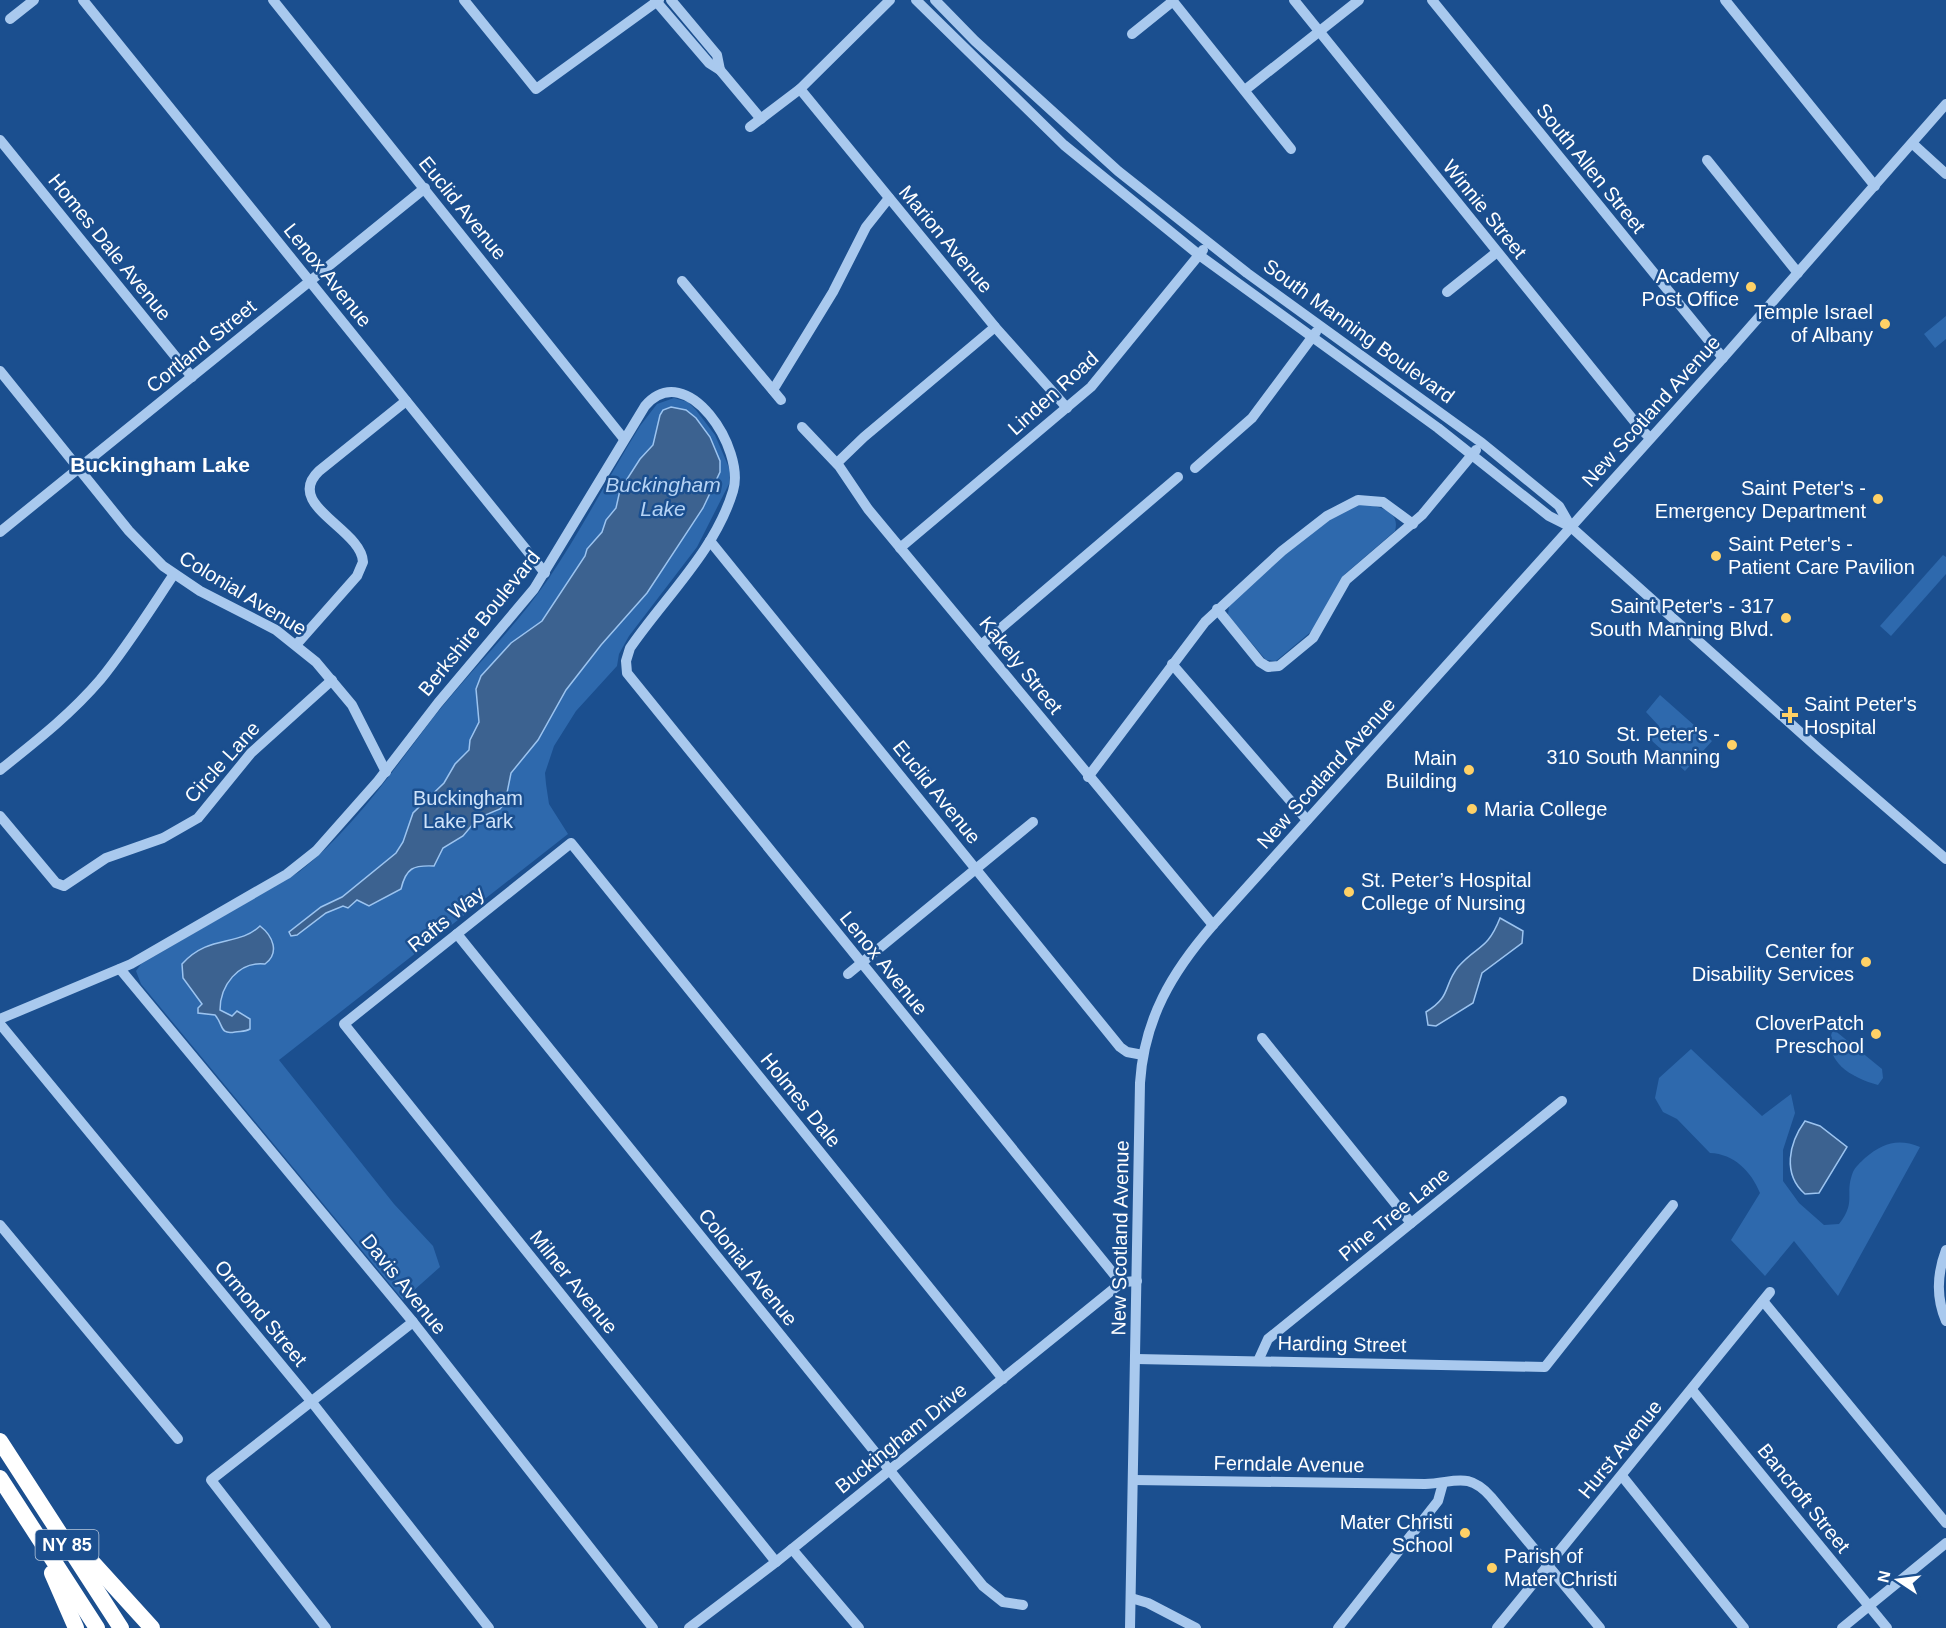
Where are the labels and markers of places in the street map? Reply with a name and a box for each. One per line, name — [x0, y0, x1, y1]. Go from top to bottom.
place label: Academy Post Office — [1642, 265, 1739, 310]
marker: Academy Post Office — [1744, 280, 1758, 294]
place label: Temple Israel of Albany — [1754, 301, 1873, 346]
marker: Temple Israel of Albany — [1878, 317, 1892, 331]
place label: Saint Peter's - Emergency Department — [1655, 477, 1866, 522]
marker: Saint Peter's - Emergency Department — [1871, 492, 1885, 506]
place label: Saint Peter's - Patient Care Pavilion — [1728, 533, 1915, 578]
marker: Saint Peter's - Patient Care Pavilion — [1709, 549, 1723, 563]
place label: Saint Peter's - 317 South Manning Blvd. — [1589, 595, 1774, 640]
marker: Saint Peter's - 317 South Manning Blvd. — [1779, 611, 1793, 625]
place label: Saint Peter's Hospital — [1804, 693, 1917, 738]
marker: Saint Peter's Hospital — [1781, 706, 1799, 724]
place label: St. Peter's - 310 South Manning — [1547, 723, 1720, 768]
marker: St. Peter's - 310 South Manning — [1725, 738, 1739, 752]
place label: Main Building — [1386, 747, 1457, 792]
marker: Main Building — [1462, 763, 1476, 777]
place label: Maria College — [1484, 798, 1607, 820]
marker: Maria College — [1465, 802, 1479, 816]
place label: St. Peter’s Hospital College of Nursing — [1361, 869, 1531, 914]
marker: St. Peter’s Hospital College of Nursing — [1342, 885, 1356, 899]
place label: Center for Disability Services — [1692, 940, 1854, 985]
marker: Center for Disability Services — [1859, 955, 1873, 969]
place label: CloverPatch Preschool — [1755, 1012, 1864, 1057]
marker: CloverPatch Preschool — [1869, 1027, 1883, 1041]
place label: Mater Christi School — [1340, 1511, 1453, 1556]
marker: Mater Christi School — [1458, 1526, 1472, 1540]
place label: Parish of Mater Christi — [1504, 1545, 1617, 1590]
marker: Parish of Mater Christi — [1485, 1561, 1499, 1575]

